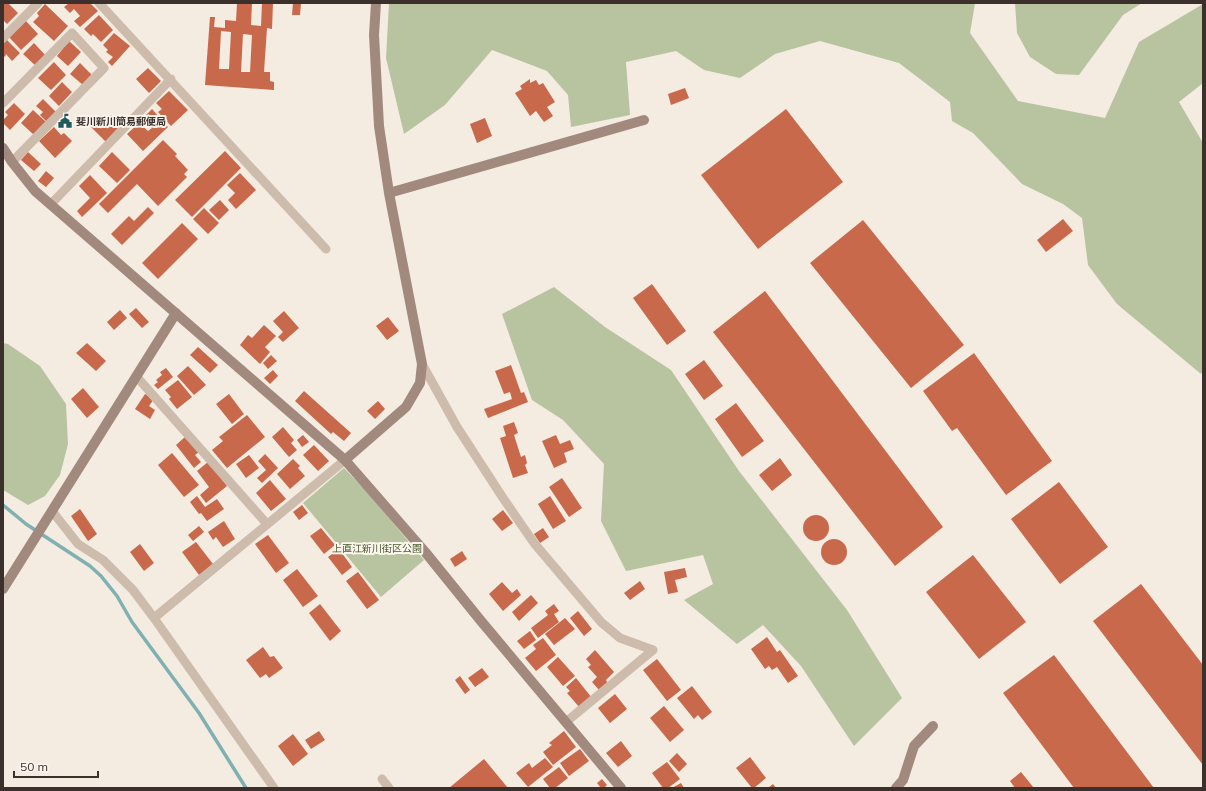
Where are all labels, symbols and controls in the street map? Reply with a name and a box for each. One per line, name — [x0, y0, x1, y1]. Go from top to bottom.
public building icon: 斐川新川簡易郵便局 — [57, 113, 73, 129]
place label: 斐川新川簡易郵便局 — [76, 115, 166, 128]
park label: 上直江新川街区公園 — [332, 542, 422, 555]
scale bar — [14, 753, 98, 779]
text: 50 m — [20, 759, 48, 774]

